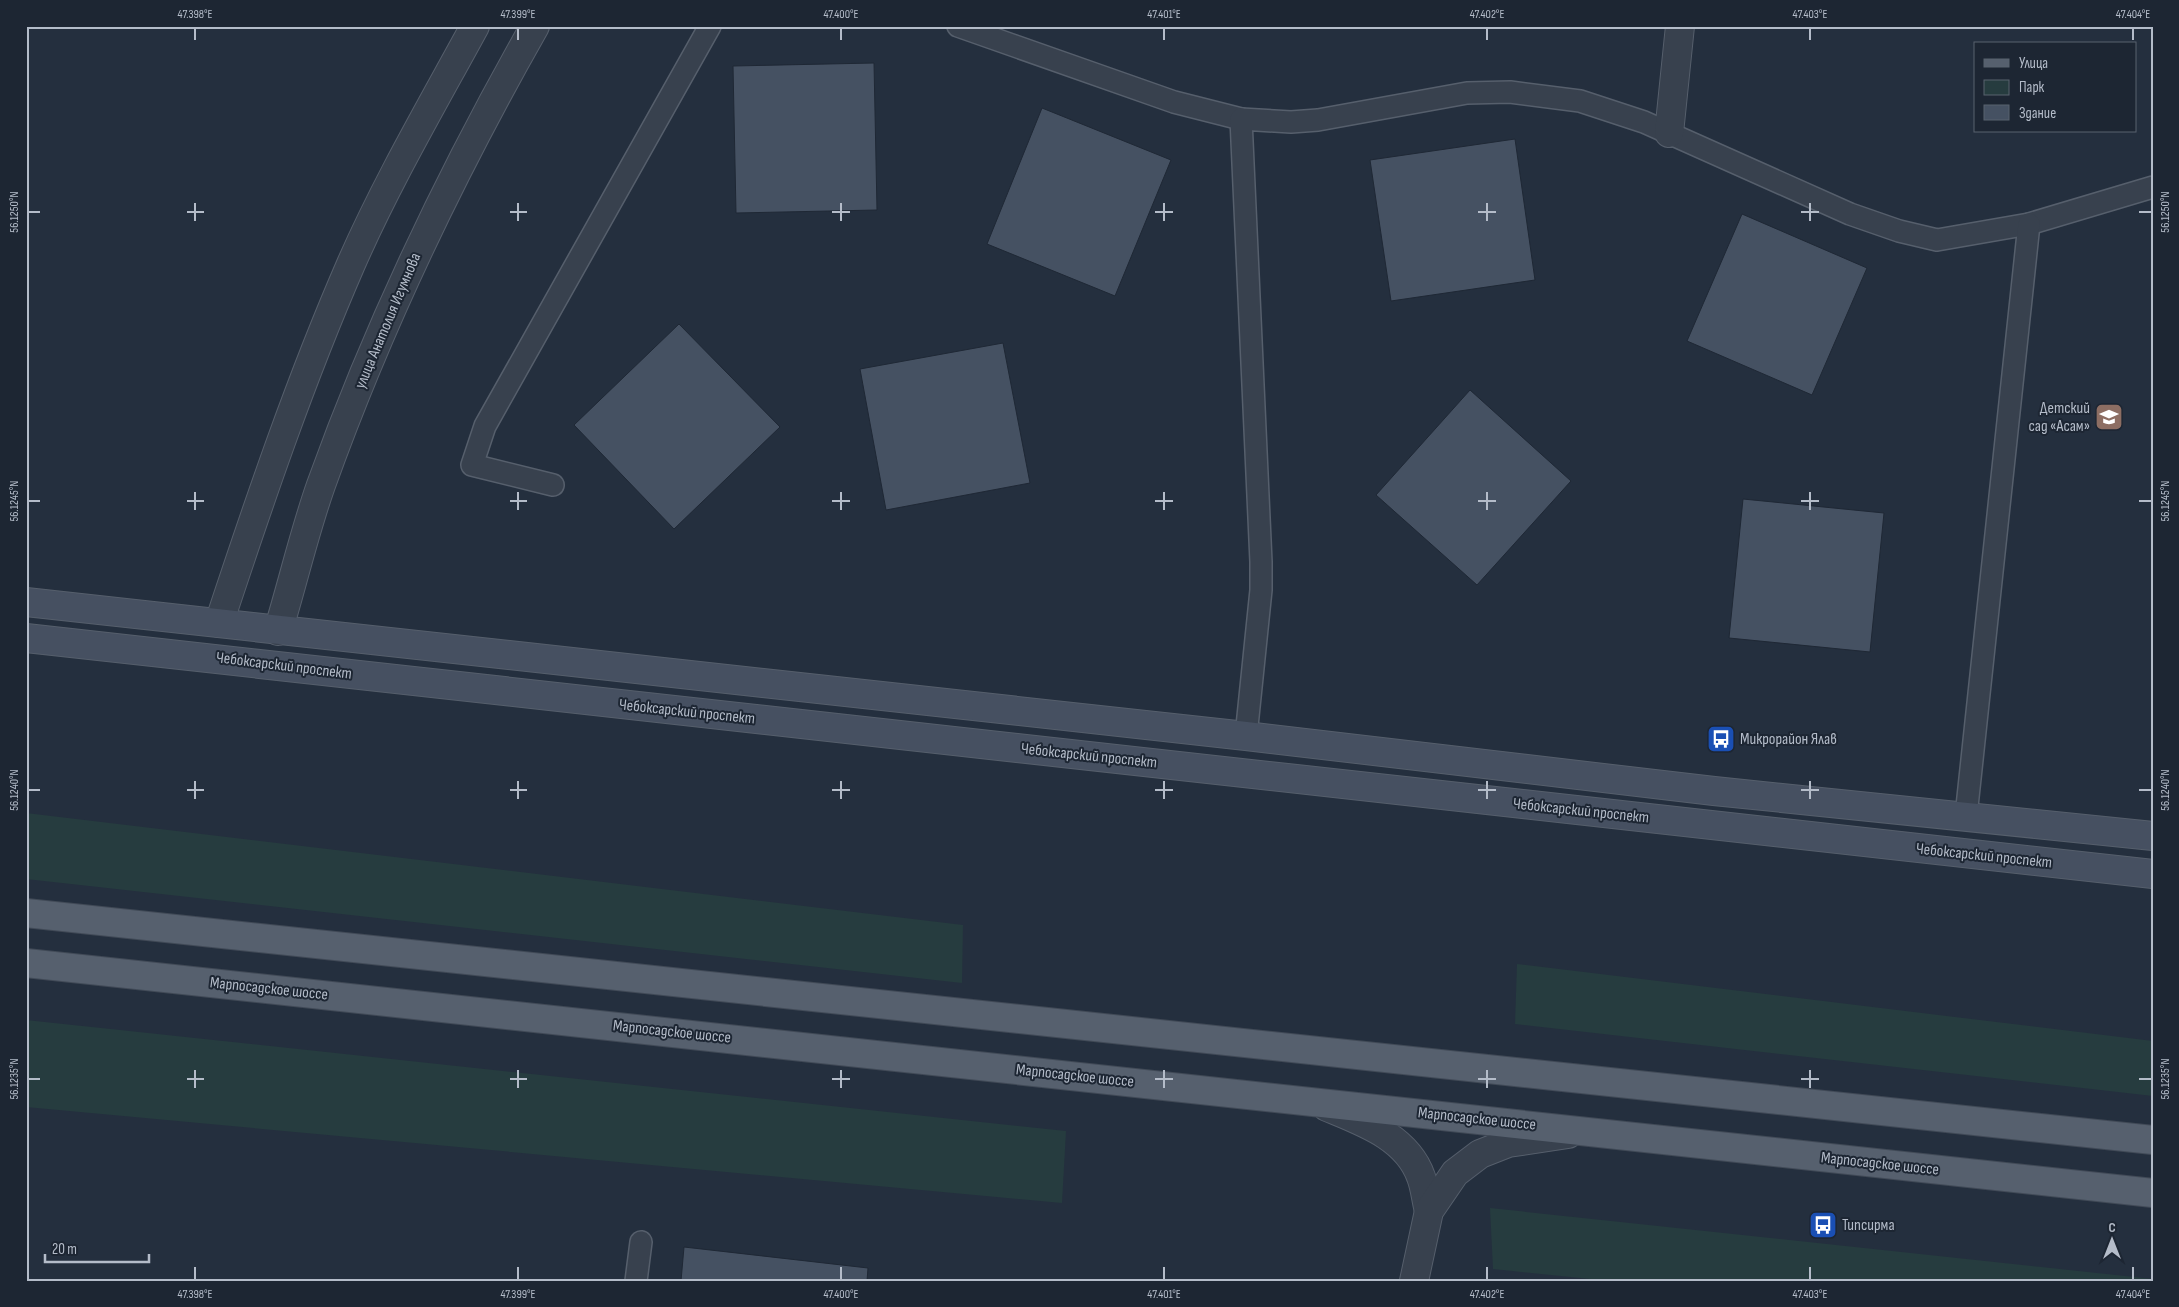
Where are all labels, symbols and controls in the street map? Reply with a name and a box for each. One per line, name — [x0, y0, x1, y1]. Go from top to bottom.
text: 47.398°E — [178, 7, 212, 22]
text: 47.399°E — [500, 7, 536, 22]
text: 47.400°E — [823, 7, 859, 22]
text: 47.401°E — [1147, 7, 1181, 22]
text: 47.402°E — [1470, 7, 1504, 22]
text: 47.403°E — [1793, 7, 1827, 22]
text: 47.404°E — [2116, 7, 2150, 22]
legend — [1974, 42, 2136, 132]
text: Улица — [2019, 54, 2048, 73]
text: Парк — [2019, 78, 2045, 97]
text: Здание — [2019, 104, 2056, 123]
text: 56.1250°N — [7, 191, 22, 233]
text: 56.1250°N — [2158, 191, 2173, 233]
street label: улица Анатолия Игумнова — [351, 250, 425, 392]
place label: Детский сад «Асам» — [2029, 399, 2090, 436]
school or university icon: Детский сад «Асам» — [2094, 402, 2124, 432]
text: 56.1245°N — [7, 481, 22, 521]
text: 56.1245°N — [2158, 481, 2173, 521]
street label: Чебоксарский проспект — [215, 648, 353, 684]
street label: Чебоксарский проспект — [618, 695, 756, 729]
bus stop icon: Микрорайон Ялав — [1706, 724, 1736, 754]
place label: Микрорайон Ялав — [1740, 730, 1837, 749]
street label: Чебоксарский проспект — [1020, 739, 1158, 773]
text: 56.1240°N — [7, 769, 22, 811]
text: 56.1240°N — [2158, 769, 2173, 811]
street label: Чебоксарский проспект — [1512, 794, 1650, 828]
street label: Чебоксарский проспект — [1915, 839, 2053, 873]
street label: Марпосадское шоссе — [209, 973, 329, 1005]
street label: Марпосадское шоссе — [612, 1016, 732, 1048]
text: 56.1235°N — [7, 1058, 22, 1100]
text: 56.1235°N — [2158, 1058, 2173, 1100]
street label: Марпосадское шоссе — [1015, 1060, 1135, 1092]
street label: Марпосадское шоссе — [1417, 1103, 1537, 1135]
street label: Марпосадское шоссе — [1820, 1148, 1940, 1180]
bus stop icon: Типсирма — [1808, 1210, 1838, 1240]
north arrow — [2086, 1214, 2136, 1264]
place label: Типсирма — [1842, 1216, 1895, 1235]
text: С — [2108, 1219, 2116, 1236]
scale bar — [45, 1232, 149, 1264]
text: 20 m — [52, 1240, 77, 1259]
text: 47.398°E — [178, 1287, 212, 1302]
text: 47.399°E — [500, 1287, 536, 1302]
text: 47.400°E — [823, 1287, 859, 1302]
text: 47.401°E — [1147, 1287, 1181, 1302]
text: 47.402°E — [1470, 1287, 1504, 1302]
text: 47.403°E — [1793, 1287, 1827, 1302]
text: 47.404°E — [2116, 1287, 2150, 1302]

